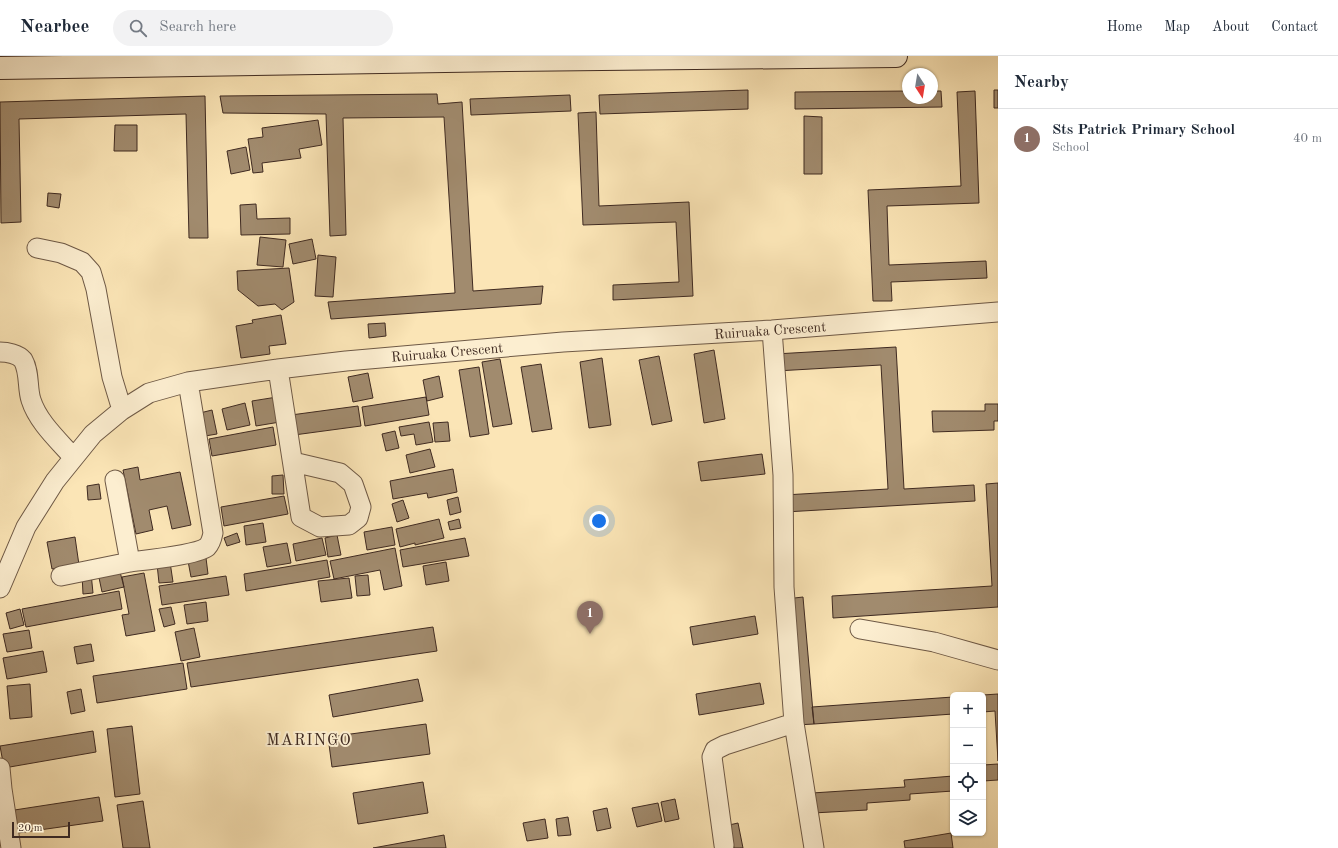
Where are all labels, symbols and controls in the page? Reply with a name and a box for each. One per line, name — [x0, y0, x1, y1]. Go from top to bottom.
search box — [113, 10, 393, 46]
icon: search — [127, 17, 149, 39]
text: Nearbee — [20, 18, 89, 37]
text: Search here — [159, 20, 236, 35]
text: Home — [1107, 20, 1142, 34]
text: Map — [1164, 20, 1190, 34]
text: About — [1212, 20, 1249, 34]
text: Contact — [1271, 20, 1318, 34]
north arrow — [902, 68, 938, 104]
text: Nearby — [1014, 74, 1069, 91]
text: Sts Patrick Primary School — [1052, 123, 1235, 138]
text: 1 — [1023, 132, 1031, 145]
text: 40 m — [1293, 132, 1322, 145]
text: School — [1052, 141, 1089, 154]
street label: Ruiruaka Crescent — [714, 320, 827, 342]
street label: Ruiruaka Crescent — [391, 341, 504, 365]
your location — [589, 511, 609, 531]
pin: 1 — [577, 601, 603, 634]
map controls — [950, 692, 986, 836]
button: + — [950, 692, 986, 728]
button: − — [950, 728, 986, 764]
district label: MARINGO — [266, 733, 352, 749]
button: locate — [950, 764, 986, 800]
button: layers — [950, 800, 986, 836]
scale bar — [12, 820, 70, 839]
text: 20 m — [18, 823, 43, 834]

